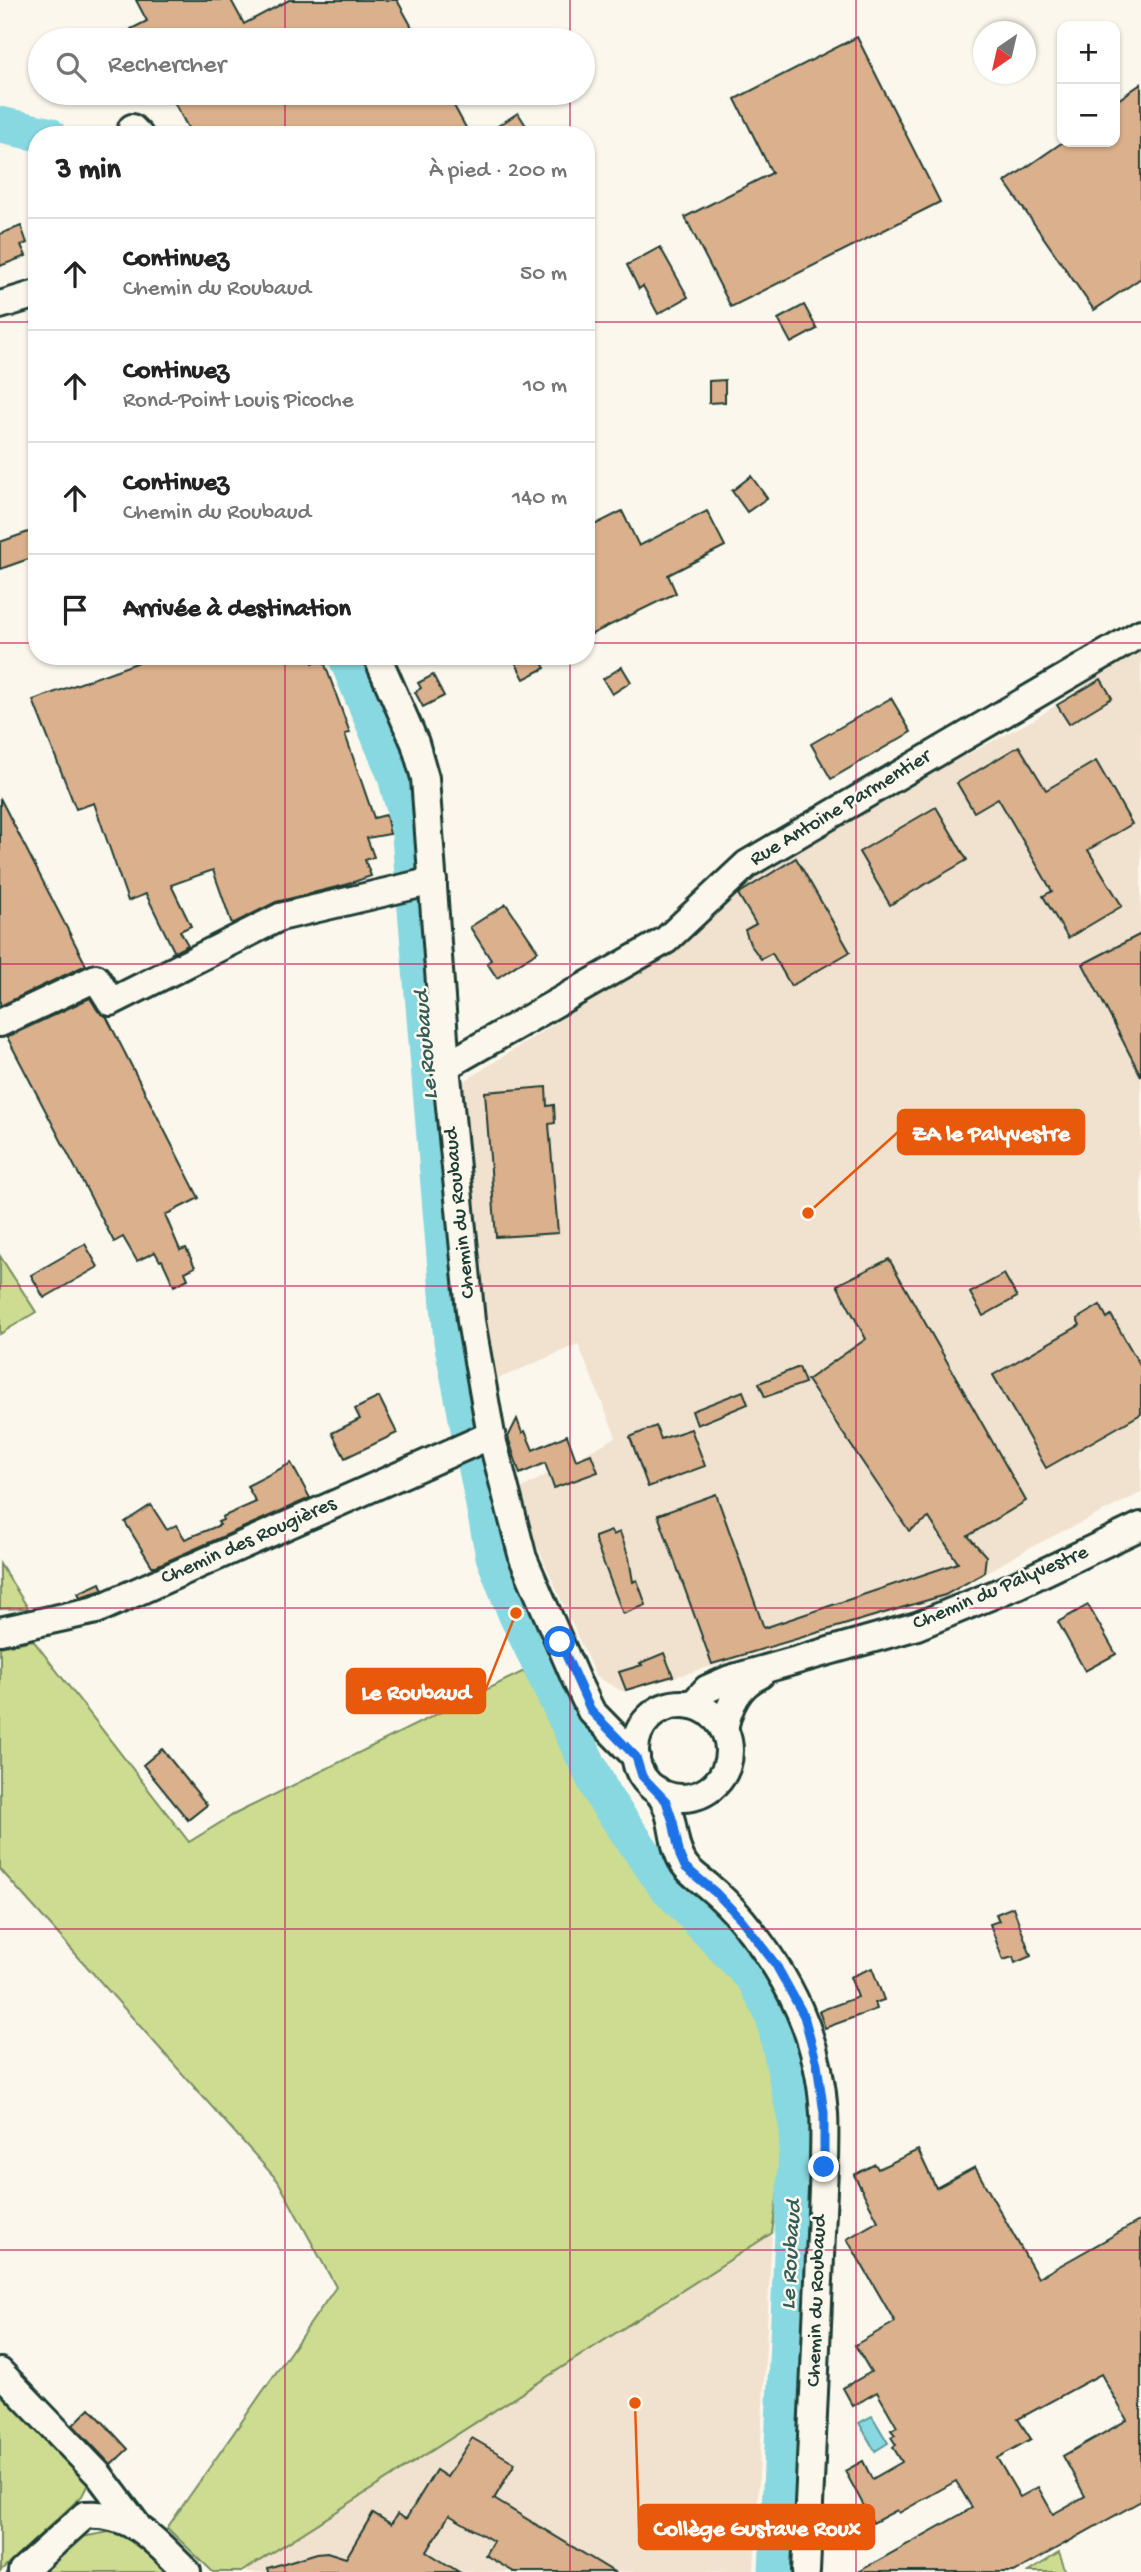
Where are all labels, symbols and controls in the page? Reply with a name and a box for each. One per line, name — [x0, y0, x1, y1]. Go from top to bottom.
north arrow — [973, 21, 1036, 84]
map controls — [1057, 21, 1120, 147]
button: + — [1057, 21, 1120, 84]
search box — [28, 28, 595, 105]
icon: search — [52, 48, 90, 86]
text: Rechercher — [108, 51, 226, 82]
button: − — [1057, 84, 1120, 147]
text: 3 min — [56, 154, 121, 189]
text: À pied · 200 m — [429, 158, 567, 185]
text: Continuez — [123, 245, 229, 276]
icon: ahead — [56, 255, 94, 293]
text: 50 m — [520, 261, 567, 288]
text: Chemin du Roubaud — [123, 276, 311, 303]
text: Continuez — [123, 357, 229, 388]
icon: ahead — [56, 367, 94, 405]
text: 10 m — [523, 373, 567, 400]
text: Rond-Point Louis Picoche — [123, 388, 354, 415]
text: Continuez — [123, 469, 229, 500]
icon: ahead — [56, 479, 94, 517]
text: 140 m — [512, 485, 567, 512]
text: Chemin du Roubaud — [123, 500, 311, 527]
icon: arrive — [56, 591, 94, 629]
text: Arrivée à destination — [123, 595, 351, 626]
street label: Rue Antoine Parmentier — [746, 744, 937, 873]
water label: Le Roubaud — [409, 987, 445, 1101]
callout: ZA le Palyvestre — [898, 1110, 1084, 1154]
text: ZA le Palyvestre — [912, 1122, 1071, 1149]
street label: Chemin du Roubaud — [439, 1125, 482, 1300]
street label: Chemin des Rougières — [158, 1492, 342, 1592]
street label: Chemin du Palyvestre — [910, 1540, 1093, 1637]
route start — [544, 1626, 575, 1657]
callout: Le Roubaud — [347, 1669, 485, 1713]
text: Le Roubaud — [361, 1681, 473, 1708]
route end — [808, 2151, 839, 2182]
water label: Le Roubaud — [776, 2197, 808, 2310]
street label: Chemin du Roubaud — [803, 2213, 834, 2387]
callout: Collège Gustave Roux — [639, 2505, 874, 2549]
text: Collège Gustave Roux — [653, 2517, 861, 2544]

